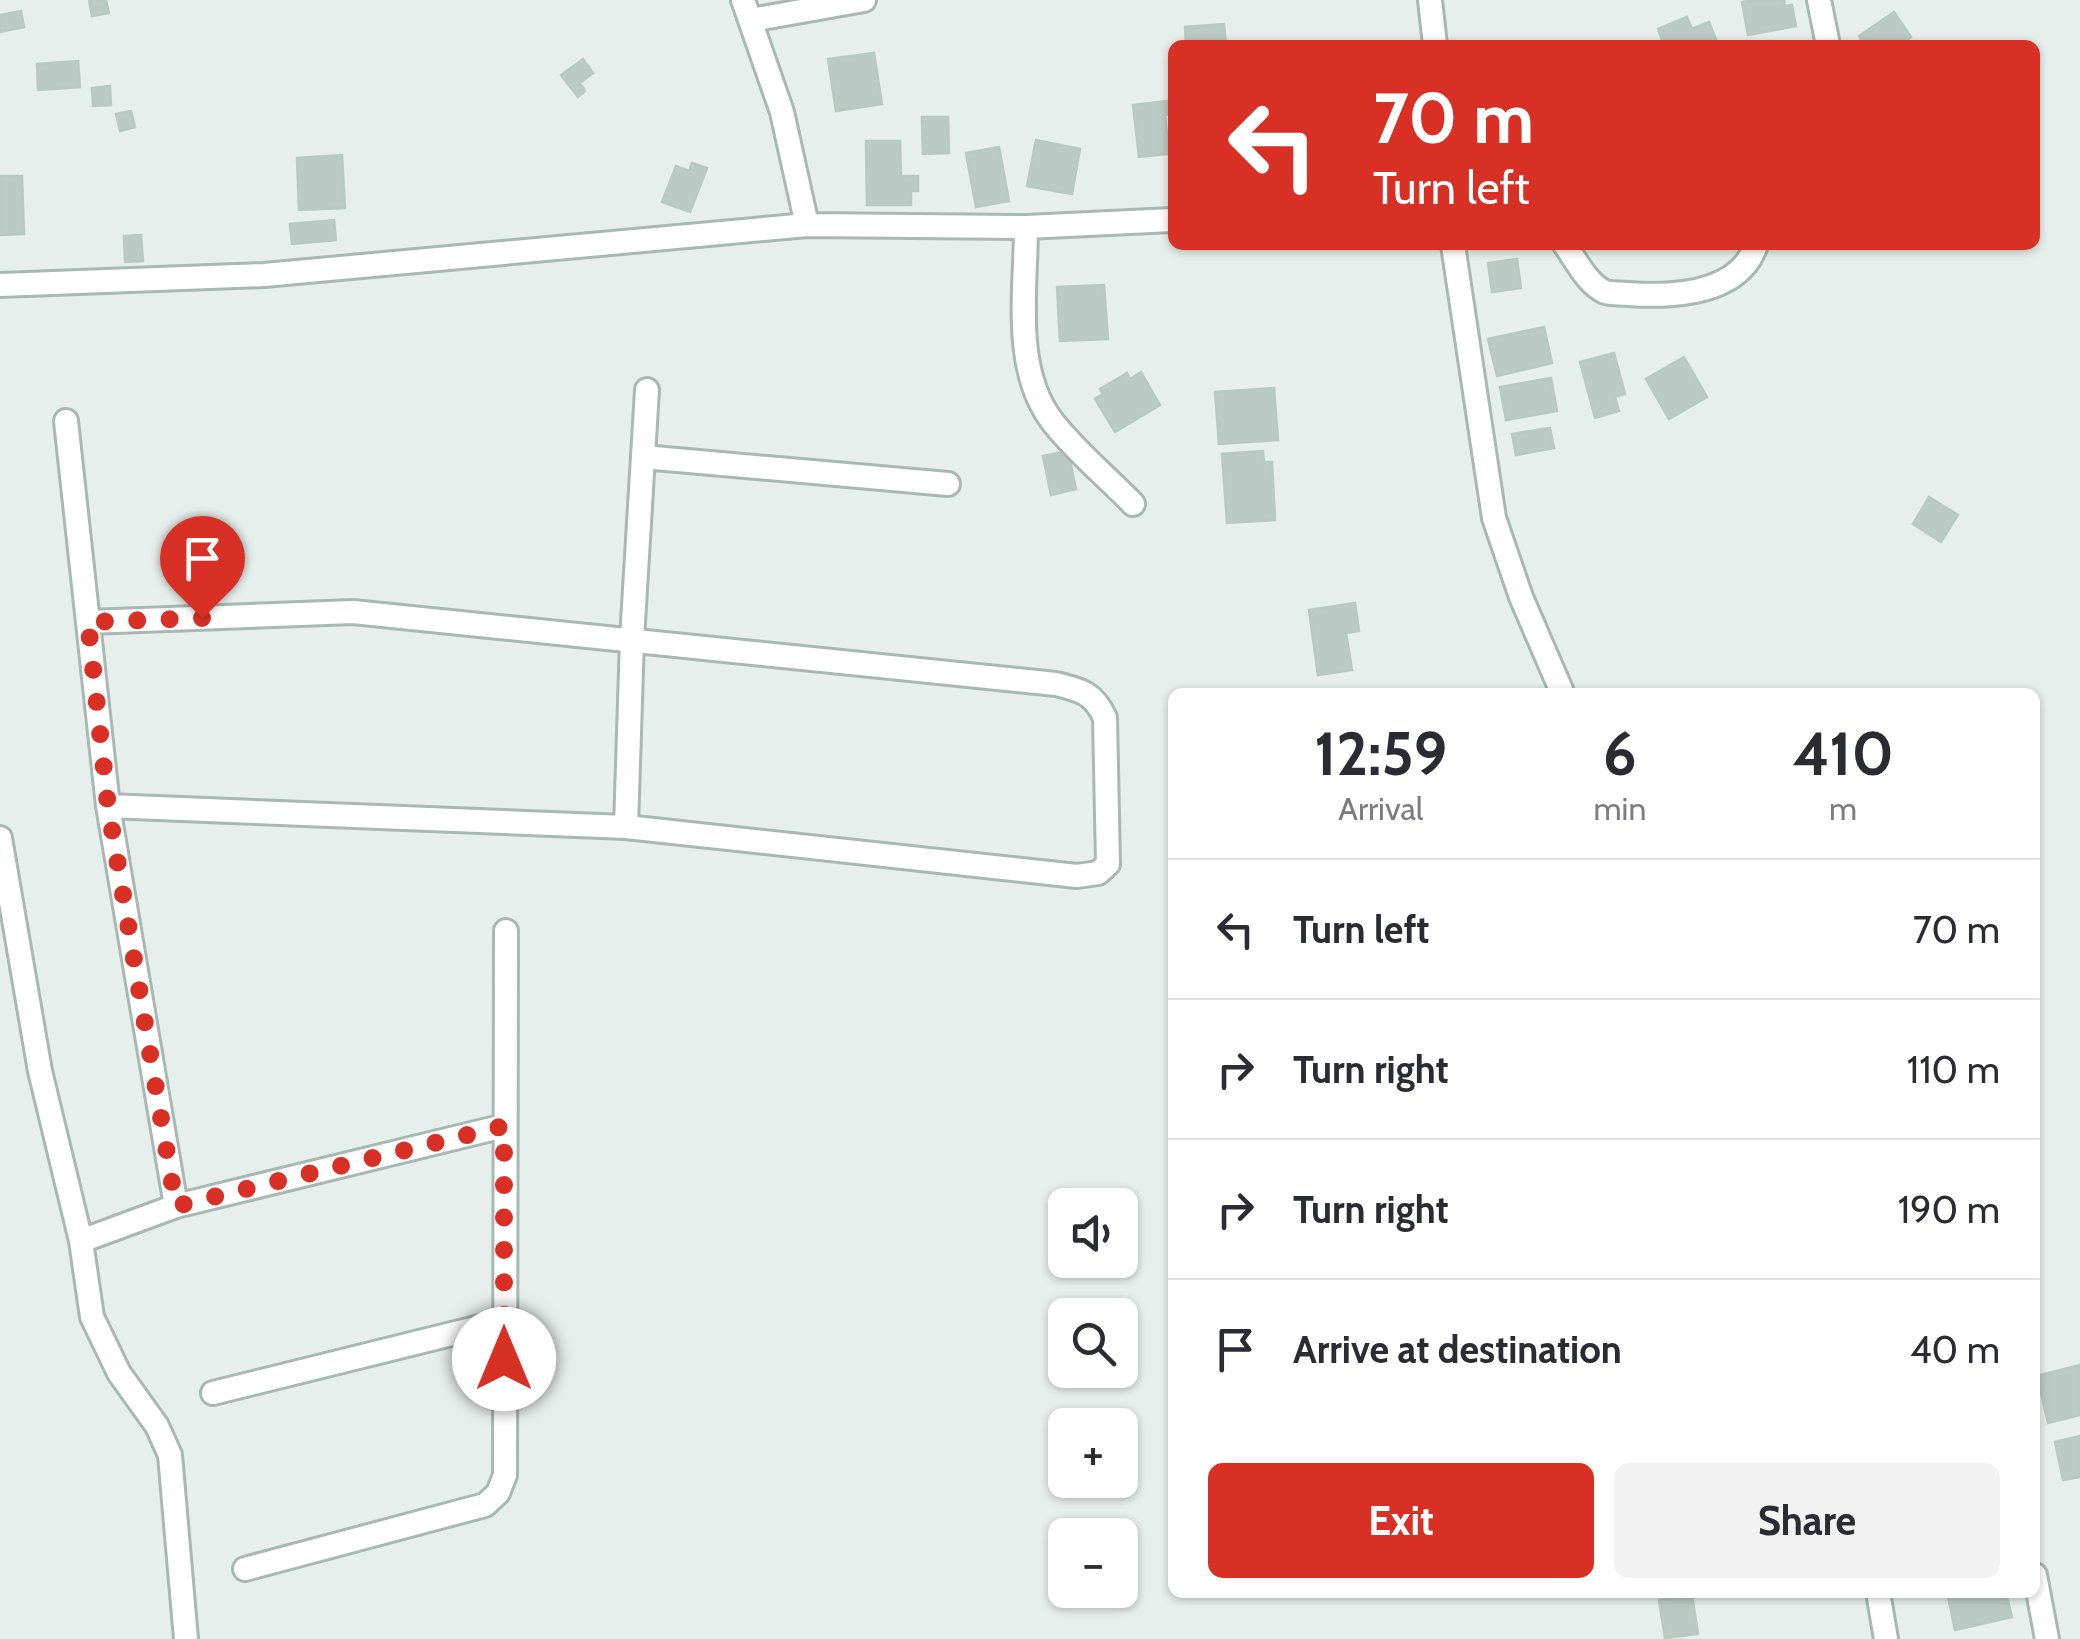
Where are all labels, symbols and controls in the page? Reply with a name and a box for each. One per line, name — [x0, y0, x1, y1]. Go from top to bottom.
text: 70 m — [1373, 75, 1534, 161]
icon: left — [1208, 80, 1338, 210]
text: Turn left — [1373, 161, 1530, 215]
pin — [160, 516, 245, 619]
icon: arrive — [175, 531, 230, 586]
text: 12:59 — [1314, 717, 1447, 790]
text: 6 — [1603, 717, 1637, 790]
text: 410 — [1793, 717, 1894, 790]
text: Arrival — [1338, 789, 1423, 828]
text: min — [1594, 789, 1646, 828]
text: m — [1829, 789, 1857, 828]
icon: left — [1208, 902, 1263, 957]
text: Turn left — [1293, 906, 1429, 953]
text: 70 m — [1913, 906, 2000, 953]
icon: right — [1208, 1042, 1263, 1097]
text: Turn right — [1293, 1046, 1449, 1093]
text: 110 m — [1907, 1046, 2000, 1093]
icon: right — [1208, 1182, 1263, 1237]
text: Turn right — [1293, 1186, 1449, 1233]
text: 190 m — [1898, 1186, 2000, 1233]
map controls — [1048, 1188, 1138, 1608]
button: sound — [1048, 1188, 1138, 1278]
button: search — [1048, 1298, 1138, 1388]
position arrow — [452, 1307, 556, 1411]
icon: arrive — [1208, 1322, 1263, 1377]
text: Arrive at destination — [1293, 1326, 1622, 1373]
text: 40 m — [1910, 1326, 2000, 1373]
button: + — [1048, 1408, 1138, 1498]
button: Exit — [1208, 1463, 1594, 1578]
button: Share — [1614, 1463, 2000, 1578]
button: − — [1048, 1518, 1138, 1608]

